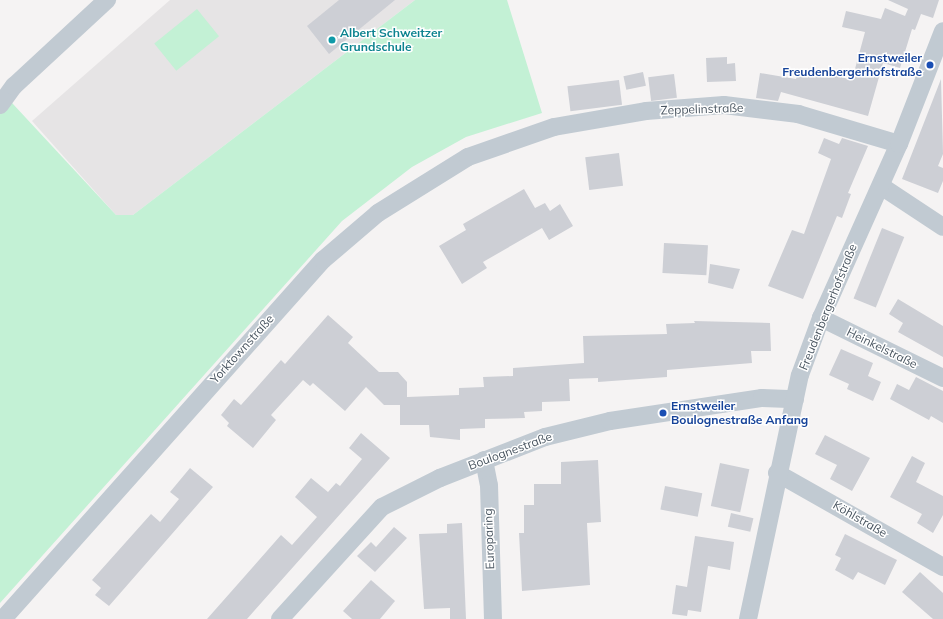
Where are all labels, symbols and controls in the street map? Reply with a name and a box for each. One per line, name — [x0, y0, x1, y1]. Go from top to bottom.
place label: Albert Schweitzer Grundschule — [340, 26, 442, 54]
marker: Albert Schweitzer Grundschule — [327, 35, 337, 45]
place label: Ernstweiler Freudenbergerhofstraße — [782, 51, 922, 79]
marker: Ernstweiler Freudenbergerhofstraße — [925, 60, 935, 70]
street label: Zeppelinstraße — [660, 100, 744, 118]
street label: Freudenbergerhofstraße — [796, 242, 860, 372]
street label: Yorktownstraße — [207, 312, 277, 386]
street label: Heinkelstraße — [844, 325, 920, 371]
place label: Ernstweiler Boulognestraße Anfang — [671, 399, 808, 427]
marker: Ernstweiler Boulognestraße Anfang — [658, 408, 668, 418]
street label: Boulognestraße — [466, 429, 554, 473]
street label: Köhlstraße — [830, 498, 890, 540]
street label: Europaring — [481, 508, 497, 570]

